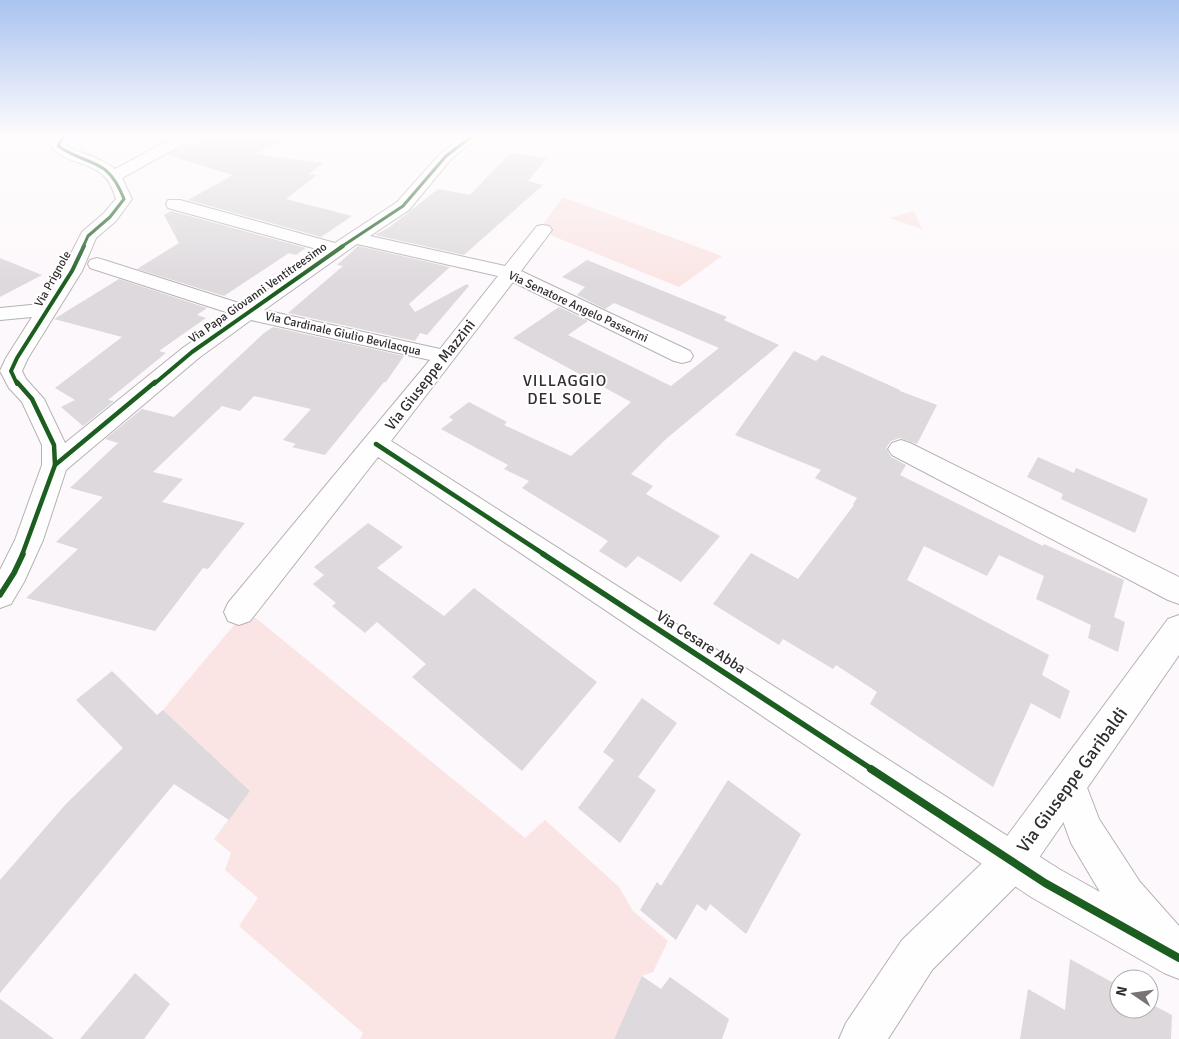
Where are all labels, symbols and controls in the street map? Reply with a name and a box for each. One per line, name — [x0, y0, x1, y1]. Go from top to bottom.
street label: Via Papa Giovanni Ventitreesimo — [186, 239, 330, 347]
street label: Via Prignole — [31, 248, 75, 310]
street label: Via Senatore Angelo Passerini — [506, 268, 650, 346]
street label: Via Cardinale Giulio Bevilacqua — [263, 309, 423, 359]
street label: Via Giuseppe Mazzini — [381, 316, 479, 434]
district label: VILLAGGIO DEL SOLE — [523, 371, 607, 409]
street label: Via Cesare Abba — [653, 606, 749, 678]
street label: Via Giuseppe Garibaldi — [1012, 703, 1132, 857]
north arrow — [1109, 969, 1159, 1019]
text: N — [1112, 985, 1131, 998]

